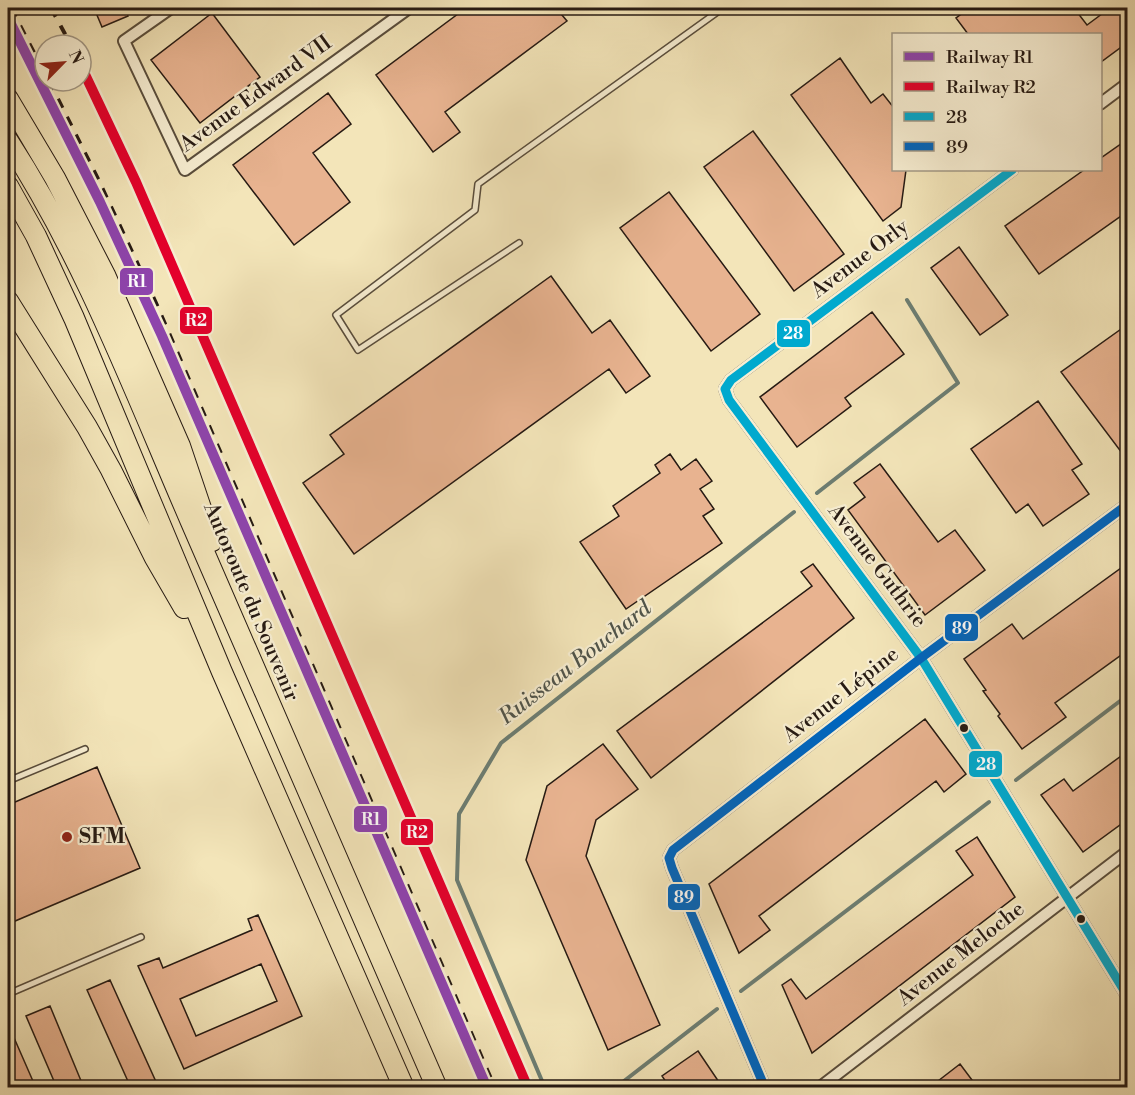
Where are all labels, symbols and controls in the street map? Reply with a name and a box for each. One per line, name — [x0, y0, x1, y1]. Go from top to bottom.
street label: Avenue Edward VII — [174, 30, 337, 158]
north arrow — [33, 33, 93, 93]
legend — [892, 33, 1102, 171]
text: Railway R1 — [946, 46, 1034, 69]
text: N — [64, 47, 88, 67]
text: Railway R2 — [946, 76, 1036, 99]
text: 28 — [946, 106, 967, 129]
text: 89 — [946, 136, 968, 159]
street label: Avenue Orly — [805, 213, 914, 305]
line badge: R1 — [119, 267, 154, 296]
text: R1 — [127, 272, 147, 292]
line badge: R2 — [179, 306, 213, 335]
text: R2 — [185, 311, 207, 331]
line badge: 28 — [776, 319, 811, 348]
text: 28 — [783, 324, 803, 344]
street label: Autoroute du Souvenir — [197, 498, 305, 705]
street label: Avenue Guthrie — [821, 498, 932, 633]
water label: Ruisseau Bouchard — [493, 594, 658, 731]
line badge: 89 — [944, 613, 979, 642]
text: 89 — [952, 619, 972, 639]
street label: Avenue Lépine — [777, 642, 904, 749]
unlabelled marker — [958, 722, 970, 734]
line badge: 28 — [968, 750, 1003, 778]
text: 28 — [976, 755, 996, 775]
line badge: R1 — [353, 805, 388, 833]
text: R1 — [361, 810, 381, 830]
line badge: R2 — [400, 818, 434, 846]
text: R2 — [406, 823, 428, 843]
place label: SFM — [79, 824, 126, 850]
marker: SFM — [60, 830, 74, 844]
line badge: 89 — [667, 883, 701, 911]
text: 89 — [674, 888, 694, 908]
street label: Avenue Meloche — [891, 896, 1030, 1012]
unlabelled marker — [1075, 913, 1087, 925]

